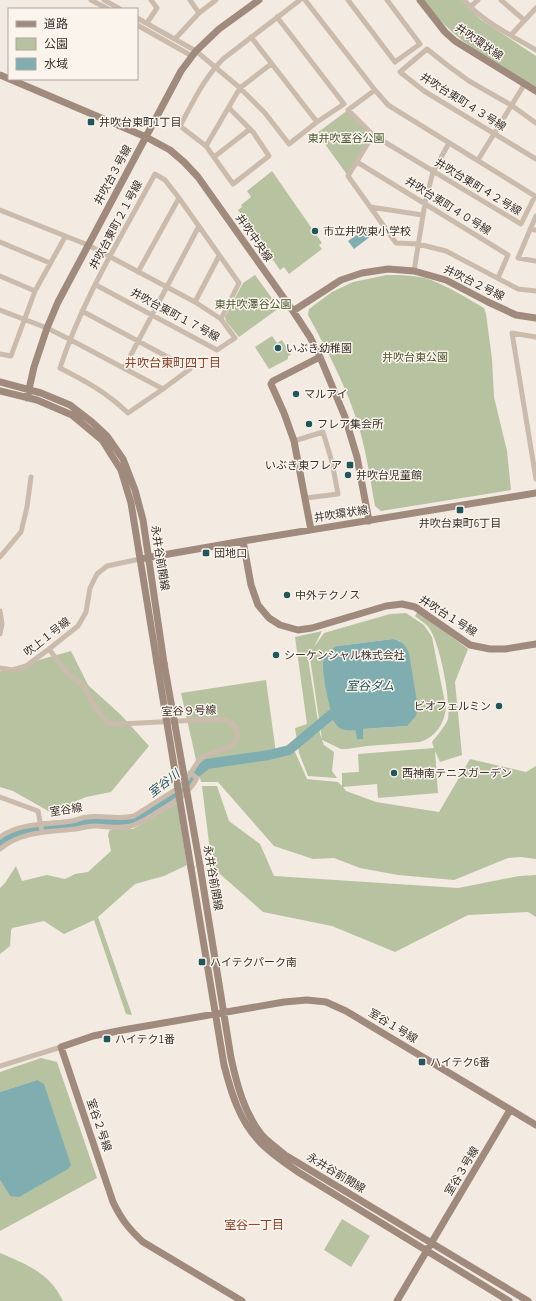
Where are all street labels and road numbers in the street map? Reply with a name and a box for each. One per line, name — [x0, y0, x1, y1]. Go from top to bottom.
street label: 井吹環状線 — [452, 20, 506, 64]
street label: 井吹台東町４３号線 — [417, 69, 509, 135]
street label: 井吹台３号線 — [91, 142, 135, 208]
street label: 井吹台東町４２号線 — [432, 155, 524, 219]
street label: 井吹台東町４０号線 — [402, 173, 494, 239]
street label: 井吹台東町２１号線 — [86, 178, 146, 272]
street label: 井吹中央線 — [232, 211, 276, 265]
street label: 井吹台２号線 — [441, 262, 507, 304]
street label: 井吹台東町１７号線 — [128, 285, 222, 345]
street label: 井吹環状線 — [313, 502, 369, 526]
street label: 永井谷前開線 — [147, 524, 173, 592]
street label: 井吹台１号線 — [416, 592, 480, 640]
street label: 吹上１号線 — [21, 614, 73, 660]
street label: 室谷９号線 — [161, 703, 217, 719]
street label: 室谷線 — [49, 800, 83, 820]
street label: 永井谷前開線 — [200, 844, 226, 912]
street label: 室谷１号線 — [366, 1005, 420, 1047]
street label: 室谷２号線 — [83, 1097, 115, 1153]
street label: 室谷３号線 — [441, 1144, 483, 1198]
street label: 永井谷前開線 — [304, 1150, 368, 1196]

